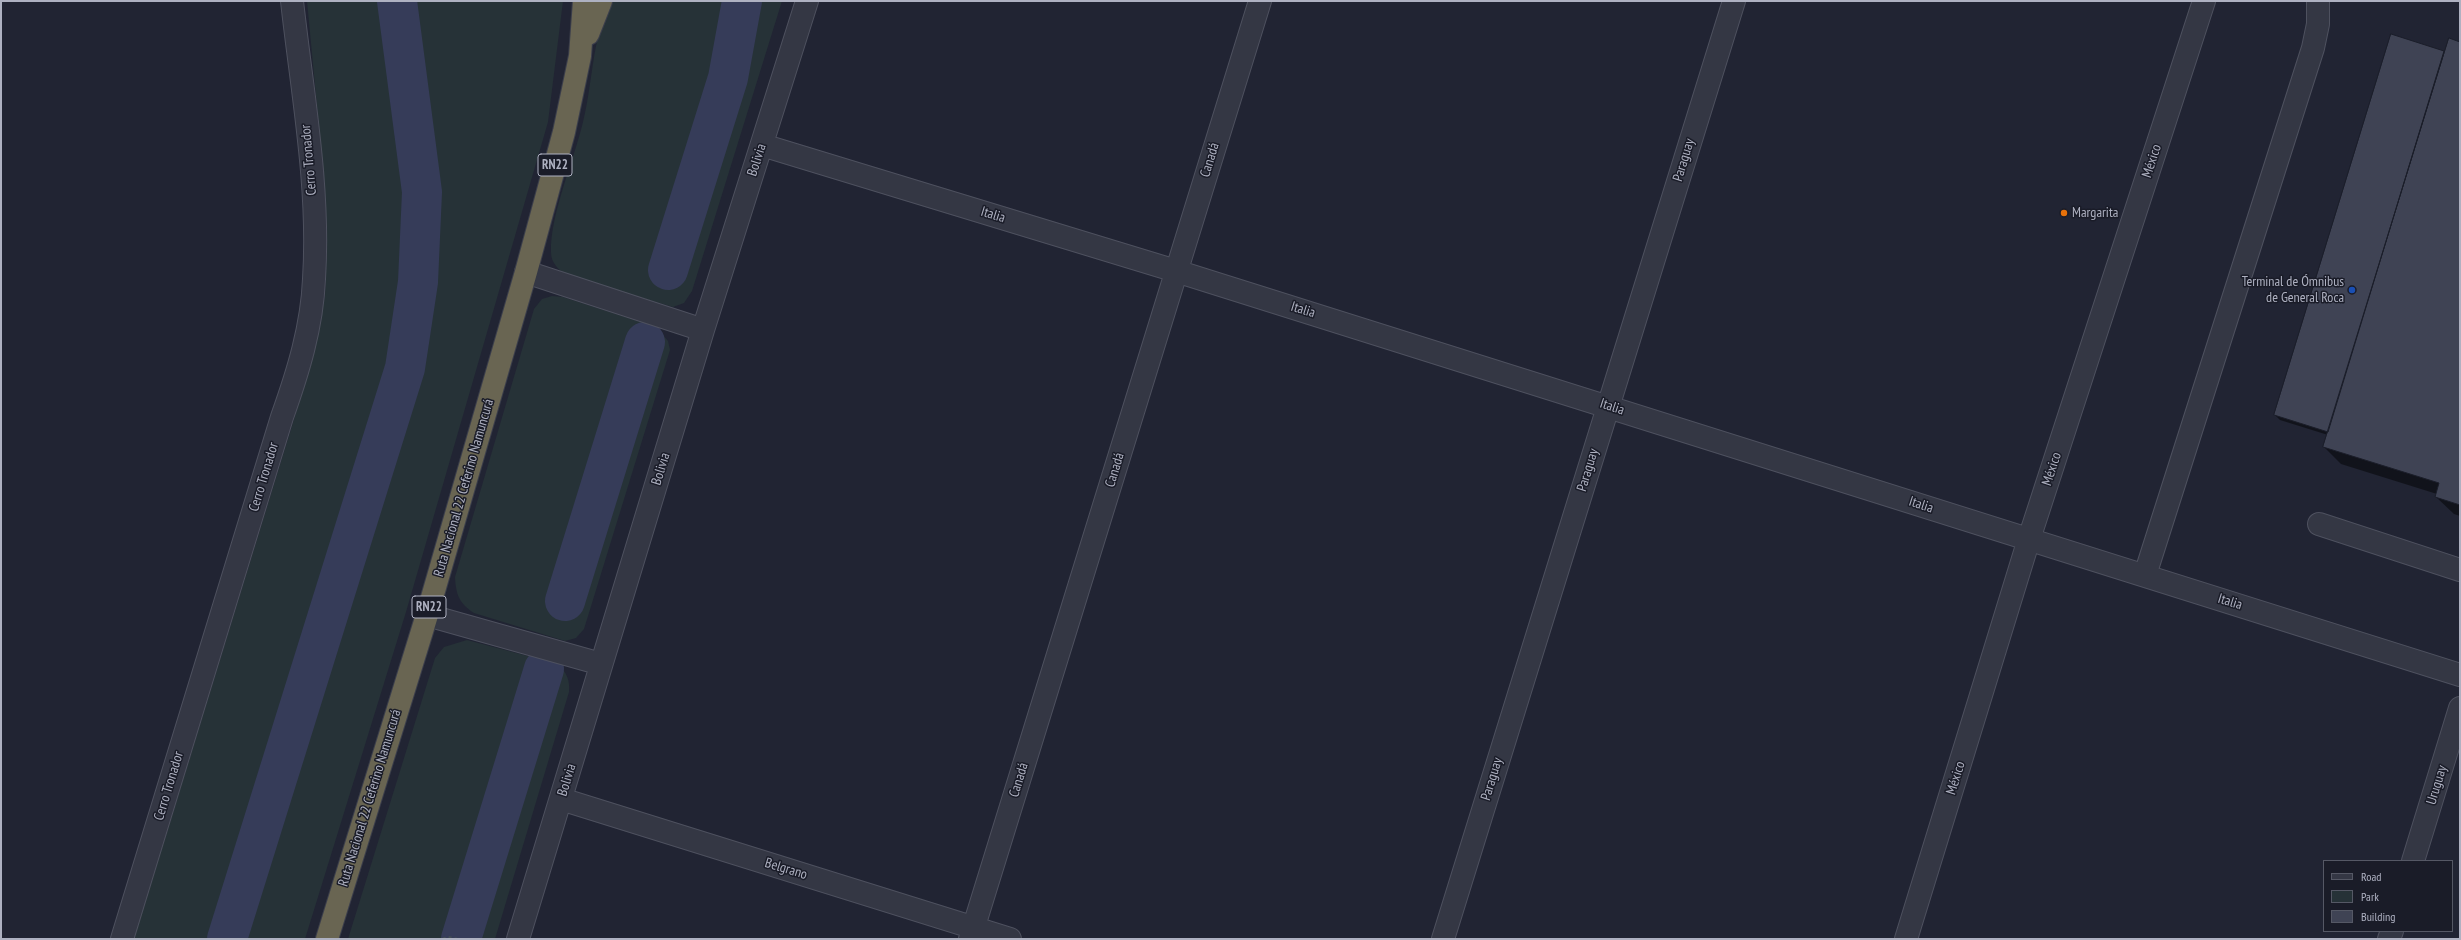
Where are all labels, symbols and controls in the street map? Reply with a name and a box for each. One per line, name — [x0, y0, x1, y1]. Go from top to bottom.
street label: Cerro Tronador — [298, 124, 320, 196]
street label: Paraguay — [1670, 137, 1698, 183]
street label: Canadá — [1197, 141, 1223, 179]
street label: Bolivia — [744, 142, 770, 178]
street label: México — [2139, 142, 2165, 180]
road number: RN22 — [538, 154, 572, 176]
street label: Italia — [979, 203, 1007, 227]
place label: Margarita — [2072, 205, 2118, 221]
marker: Margarita — [2059, 208, 2069, 218]
place label: Terminal de Ómnibus de General Roca — [2242, 274, 2344, 306]
marker: Terminal de Ómnibus de General Roca — [2347, 285, 2357, 295]
street label: Italia — [1289, 298, 1317, 322]
street label: Italia — [1598, 395, 1626, 419]
street label: Ruta Nacional 22 Ceferino Namuncurá — [431, 397, 497, 579]
street label: Cerro Tronador — [246, 441, 282, 513]
street label: Paraguay — [1574, 447, 1602, 493]
street label: México — [2039, 450, 2065, 488]
street label: Bolivia — [648, 451, 674, 487]
street label: Canadá — [1102, 451, 1128, 489]
street label: Italia — [1907, 493, 1935, 517]
street label: Italia — [2216, 590, 2244, 614]
road number: RN22 — [412, 596, 446, 618]
street label: Ruta Nacional 22 Ceferino Namuncurá — [335, 708, 405, 888]
street label: Cerro Tronador — [151, 750, 187, 822]
street label: Paraguay — [1478, 756, 1506, 802]
street label: México — [1943, 759, 1969, 797]
street label: Canadá — [1006, 761, 1032, 799]
street label: Bolivia — [554, 762, 580, 798]
street label: Uruguay — [2423, 763, 2451, 807]
street label: Belgrano — [763, 855, 809, 883]
legend — [2323, 860, 2453, 932]
text: Road — [2361, 869, 2381, 884]
text: Park — [2361, 889, 2379, 904]
text: Building — [2361, 909, 2396, 924]

